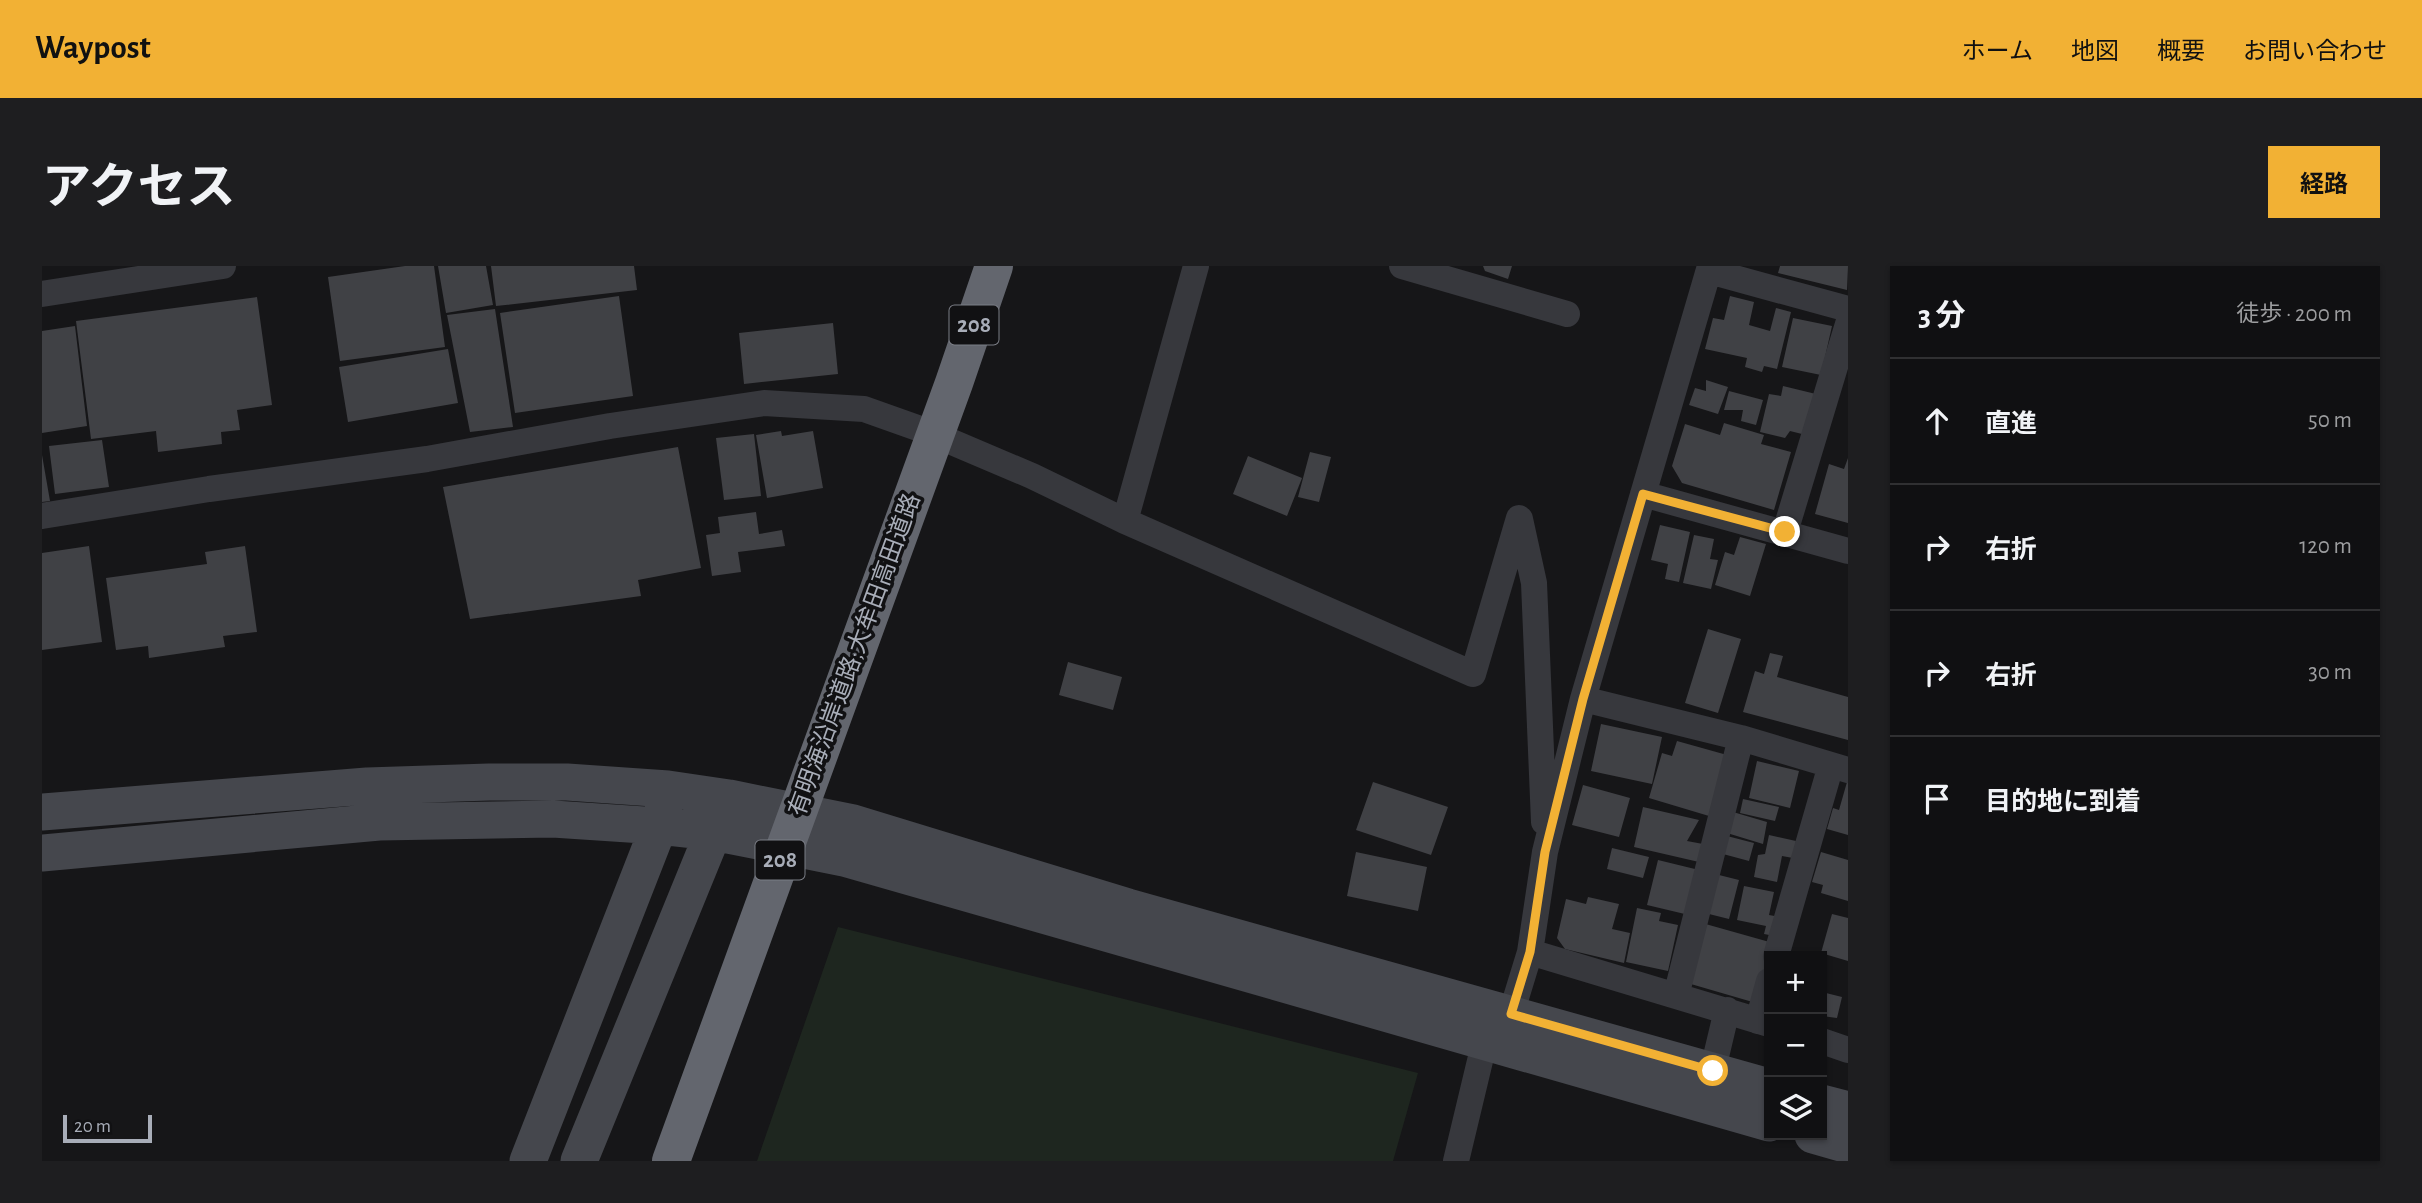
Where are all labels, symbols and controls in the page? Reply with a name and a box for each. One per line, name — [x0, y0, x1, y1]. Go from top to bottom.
text: Waypost — [35, 32, 151, 65]
text: ホーム — [1962, 40, 2033, 64]
text: 地図 — [2071, 40, 2119, 64]
text: 概要 — [2157, 40, 2205, 64]
text: お問い合わせ — [2243, 40, 2387, 64]
button: 経路 — [2268, 146, 2380, 218]
text: アクセス — [42, 164, 236, 213]
text: 3 分 — [1918, 301, 1965, 331]
text: 徒歩 · 200 m — [2236, 303, 2352, 326]
road number: 208 — [950, 306, 998, 344]
icon: ahead — [1918, 402, 1956, 440]
text: 50 m — [2308, 409, 2352, 432]
text: 直進 — [1985, 411, 2037, 437]
street label: 有明海沿岸道路;大牟田高田道路 — [783, 490, 925, 820]
route end — [1769, 516, 1800, 547]
icon: right — [1918, 528, 1956, 566]
text: 120 m — [2299, 535, 2352, 558]
text: 右折 — [1985, 537, 2037, 563]
icon: right — [1918, 654, 1956, 692]
text: 30 m — [2308, 661, 2352, 684]
text: 右折 — [1985, 663, 2037, 689]
icon: arrive — [1918, 780, 1956, 818]
text: 目的地に到着 — [1985, 789, 2141, 815]
road number: 208 — [756, 840, 804, 880]
map controls — [1764, 951, 1827, 1140]
button: + — [1764, 951, 1827, 1014]
button: − — [1764, 1014, 1827, 1077]
route start — [1697, 1055, 1728, 1086]
button: layers — [1764, 1077, 1827, 1140]
scale bar — [63, 1112, 152, 1144]
text: 20 m — [74, 1117, 111, 1136]

